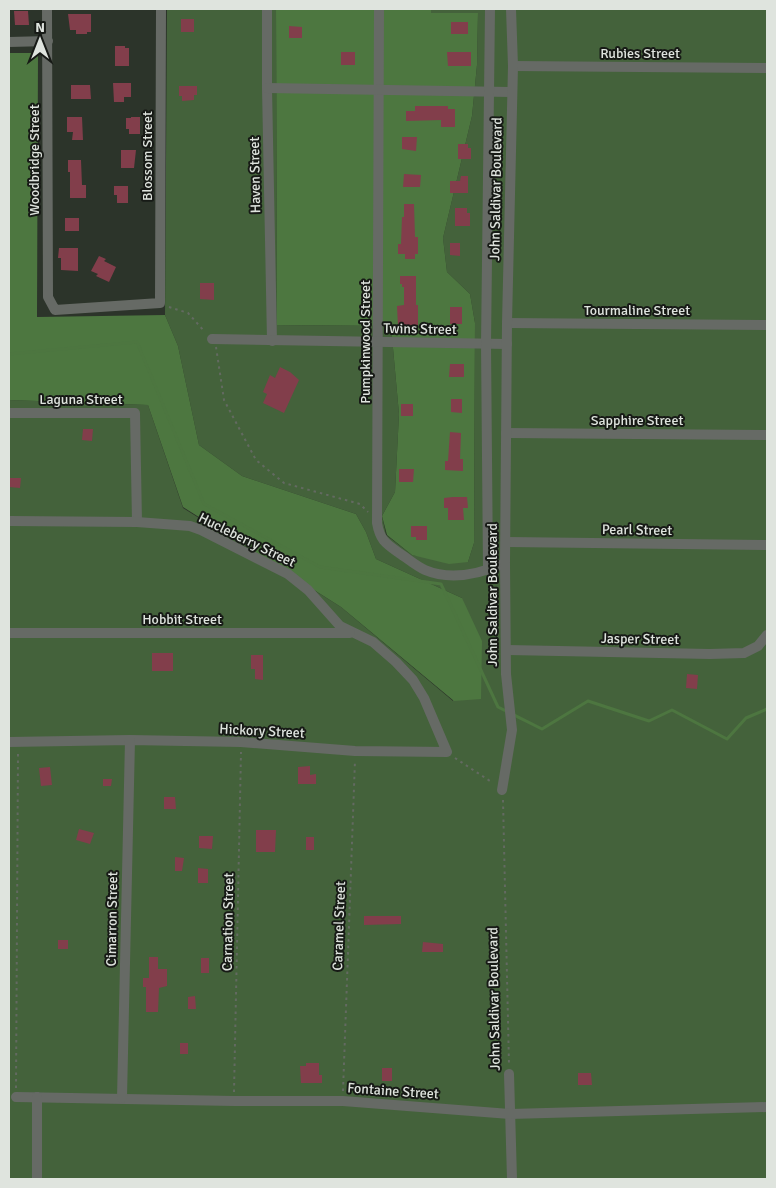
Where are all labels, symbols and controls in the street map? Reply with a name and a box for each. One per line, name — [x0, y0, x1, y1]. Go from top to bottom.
north arrow — [15, 15, 65, 65]
text: N — [35, 19, 45, 36]
street label: Rubies Street — [600, 45, 680, 62]
street label: Woodbridge Street — [26, 104, 43, 216]
street label: Blossom Street — [139, 111, 156, 201]
street label: John Saldivar Boulevard — [486, 117, 506, 261]
street label: Haven Street — [246, 136, 264, 214]
street label: Pumpkinwood Street — [357, 280, 374, 404]
street label: Tourmaline Street — [584, 302, 690, 319]
street label: Twins Street — [383, 320, 457, 338]
street label: Laguna Street — [39, 391, 123, 408]
street label: Sapphire Street — [591, 412, 683, 429]
street label: Hucleberry Street — [196, 509, 298, 571]
street label: Pearl Street — [602, 521, 672, 539]
street label: John Saldivar Boulevard — [484, 523, 501, 667]
street label: Hobbit Street — [142, 611, 222, 628]
street label: Jasper Street — [601, 630, 679, 648]
street label: Hickory Street — [219, 720, 305, 742]
street label: Cimarron Street — [103, 871, 121, 967]
street label: Carnation Street — [219, 873, 237, 971]
street label: Caramel Street — [329, 881, 349, 971]
street label: John Saldivar Boulevard — [484, 927, 504, 1071]
street label: Fontaine Street — [347, 1079, 439, 1103]

